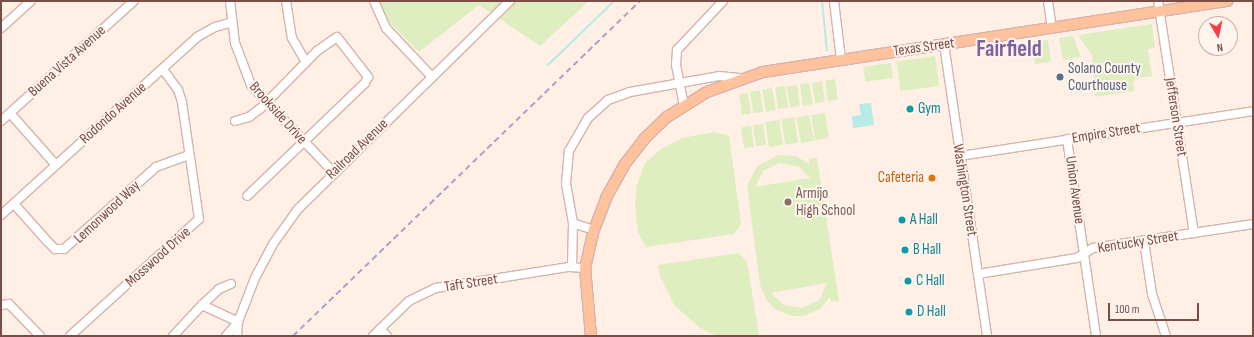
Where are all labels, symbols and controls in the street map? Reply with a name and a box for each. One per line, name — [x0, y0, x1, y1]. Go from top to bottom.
north arrow — [1198, 16, 1238, 56]
street label: Buena Vista Avenue — [25, 22, 109, 100]
street label: Texas Street — [892, 34, 956, 60]
district label: Fairfield — [976, 35, 1042, 63]
text: N — [1216, 40, 1224, 54]
place label: Solano County Courthouse — [1068, 59, 1141, 94]
marker: Solano County Courthouse — [1055, 72, 1065, 82]
street label: Jefferson Street — [1161, 76, 1191, 158]
street label: Rodondo Avenue — [76, 78, 150, 148]
street label: Brookside Drive — [245, 78, 311, 148]
place label: Gym — [918, 100, 941, 118]
marker: Gym — [905, 104, 915, 114]
street label: Railroad Avenue — [322, 115, 392, 183]
street label: Empire Street — [1071, 119, 1141, 147]
street label: Washington Street — [949, 143, 981, 237]
street label: Union Avenue — [1061, 155, 1089, 225]
place label: Cafeteria — [878, 169, 924, 187]
marker: Cafeteria — [927, 173, 937, 183]
street label: Lemonwood Way — [70, 177, 144, 247]
place label: Armijo High School — [796, 184, 855, 219]
marker: Armijo High School — [783, 197, 793, 207]
place label: A Hall — [910, 211, 938, 229]
marker: A Hall — [897, 215, 907, 225]
street label: Mosswood Drive — [122, 223, 194, 291]
street label: Kentucky Street — [1096, 227, 1180, 257]
place label: B Hall — [913, 241, 941, 259]
marker: B Hall — [900, 245, 910, 255]
street label: Taft Street — [443, 270, 499, 296]
place label: C Hall — [916, 272, 945, 290]
marker: C Hall — [903, 276, 913, 286]
scale bar — [1110, 295, 1201, 321]
text: 100 m — [1115, 302, 1140, 317]
place label: D Hall — [917, 303, 946, 321]
marker: D Hall — [904, 307, 914, 317]

